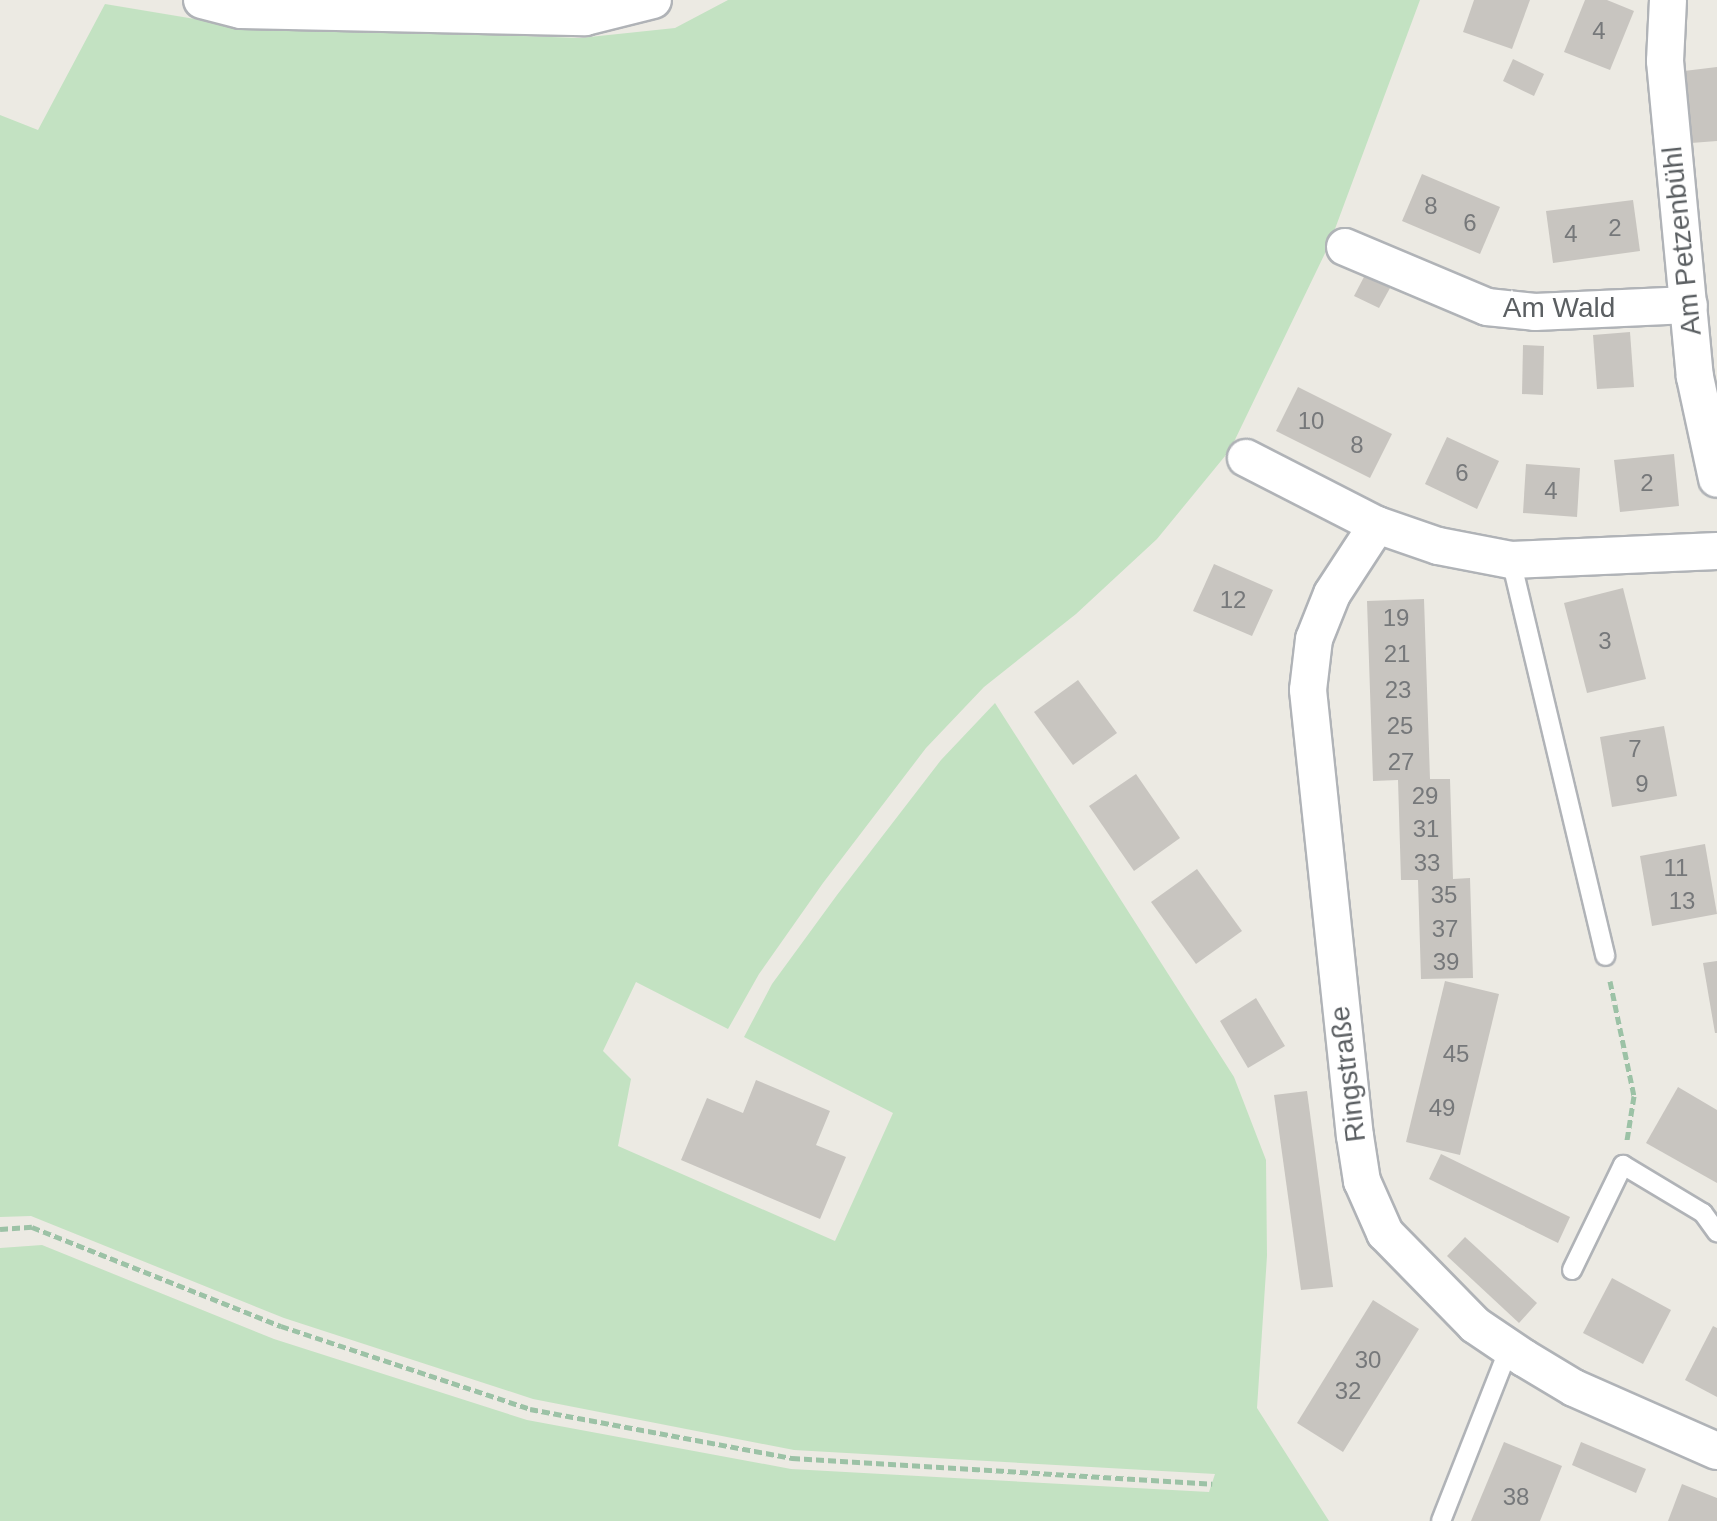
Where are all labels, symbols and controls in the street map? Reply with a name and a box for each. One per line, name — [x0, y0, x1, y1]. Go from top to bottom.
house number: 4 — [1592, 17, 1606, 45]
street label: Am Petzenbühl — [1655, 145, 1709, 337]
house number: 8 — [1424, 192, 1438, 220]
house number: 6 — [1463, 209, 1477, 237]
house number: 2 — [1608, 214, 1622, 242]
house number: 4 — [1564, 220, 1578, 248]
street label: Am Wald — [1503, 291, 1615, 325]
house number: 10 — [1298, 407, 1324, 435]
house number: 8 — [1350, 431, 1364, 459]
house number: 6 — [1455, 459, 1469, 487]
house number: 2 — [1640, 469, 1654, 497]
house number: 4 — [1544, 477, 1558, 505]
house number: 12 — [1220, 586, 1246, 614]
house number: 19 — [1383, 604, 1409, 632]
house number: 3 — [1598, 627, 1612, 655]
house number: 21 — [1384, 640, 1410, 668]
house number: 23 — [1385, 676, 1411, 704]
house number: 25 — [1387, 712, 1413, 740]
house number: 7 — [1628, 735, 1642, 763]
house number: 27 — [1388, 748, 1414, 776]
house number: 9 — [1635, 770, 1649, 798]
house number: 29 — [1412, 782, 1438, 810]
house number: 31 — [1413, 815, 1439, 843]
house number: 33 — [1414, 849, 1440, 877]
house number: 11 — [1664, 854, 1688, 882]
house number: 35 — [1431, 881, 1457, 909]
house number: 13 — [1669, 887, 1695, 915]
house number: 37 — [1432, 915, 1458, 943]
house number: 39 — [1433, 948, 1459, 976]
street label: Ringstraße — [1323, 1004, 1373, 1144]
house number: 45 — [1443, 1040, 1469, 1068]
house number: 49 — [1429, 1094, 1455, 1122]
house number: 30 — [1355, 1346, 1381, 1374]
house number: 32 — [1335, 1377, 1361, 1405]
house number: 38 — [1503, 1483, 1529, 1511]

